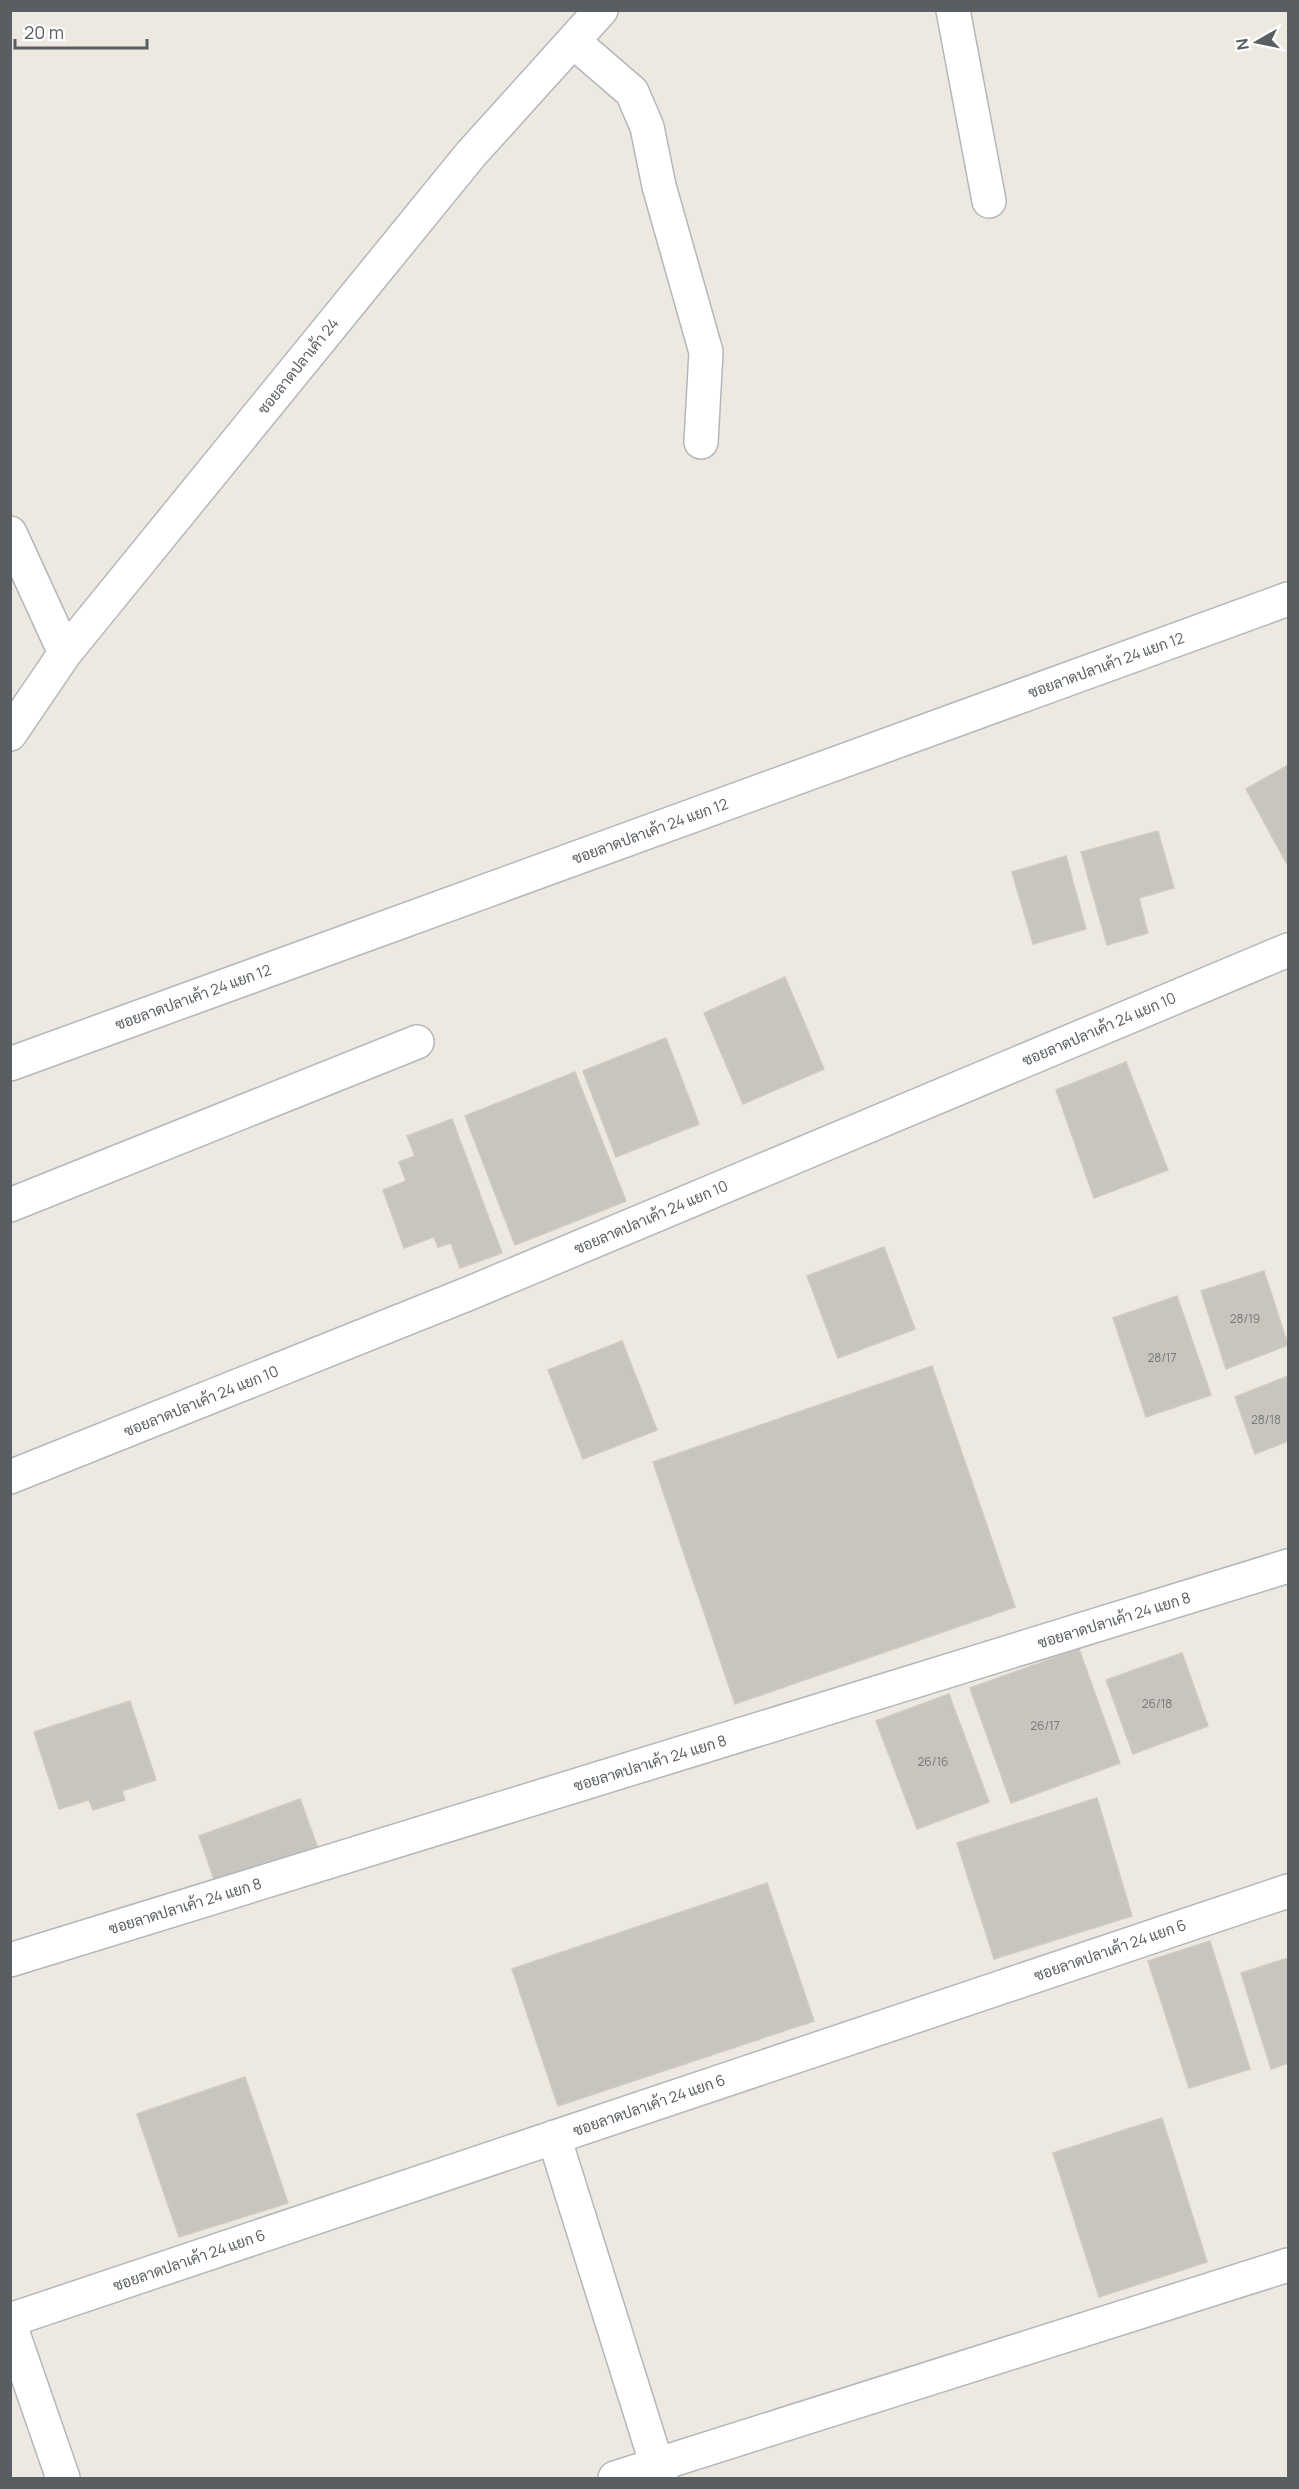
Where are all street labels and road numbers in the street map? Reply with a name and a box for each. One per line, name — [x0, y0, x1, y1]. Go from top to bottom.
street label: ซอยลาดปลาเค้า 24 — [253, 313, 343, 419]
street label: ซอยลาดปลาเค้า 24 แยก 12 — [1025, 627, 1187, 703]
street label: ซอยลาดปลาเค้า 24 แยก 12 — [569, 793, 731, 869]
street label: ซอยลาดปลาเค้า 24 แยก 12 — [112, 959, 274, 1035]
street label: ซอยลาดปลาเค้า 24 แยก 10 — [1019, 987, 1179, 1071]
street label: ซอยลาดปลาเค้า 24 แยก 10 — [571, 1175, 731, 1259]
street label: ซอยลาดปลาเค้า 24 แยก 10 — [120, 1360, 282, 1442]
street label: ซอยลาดปลาเค้า 24 แยก 8 — [1035, 1587, 1193, 1653]
street label: ซอยลาดปลาเค้า 24 แยก 8 — [571, 1730, 729, 1796]
street label: ซอยลาดปลาเค้า 24 แยก 8 — [106, 1873, 264, 1939]
street label: ซอยลาดปลาเค้า 24 แยก 6 — [1031, 1914, 1189, 1986]
street label: ซอยลาดปลาเค้า 24 แยก 6 — [570, 2069, 728, 2141]
street label: ซอยลาดปลาเค้า 24 แยก 6 — [110, 2224, 268, 2296]

